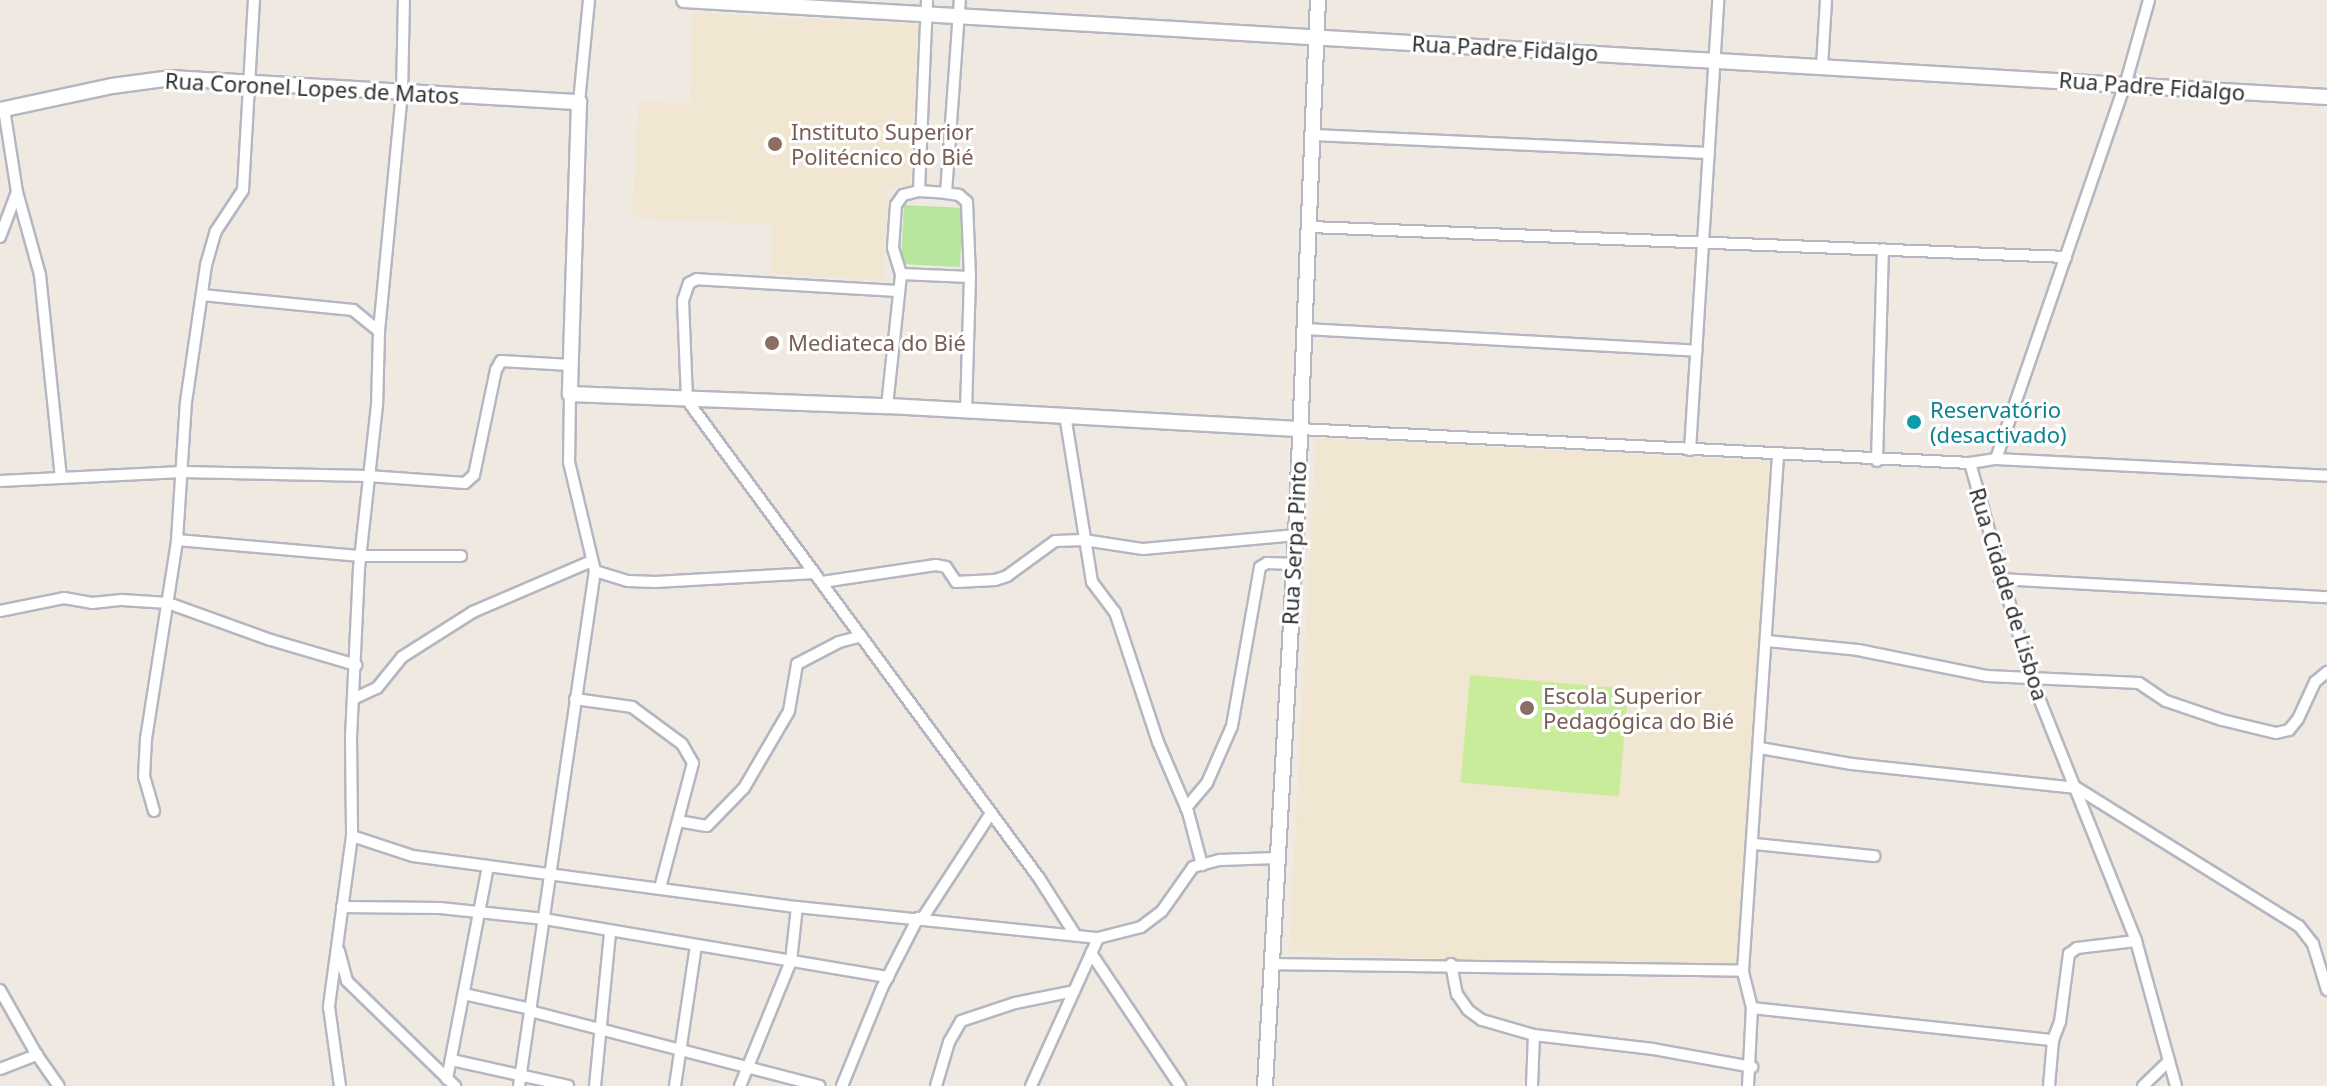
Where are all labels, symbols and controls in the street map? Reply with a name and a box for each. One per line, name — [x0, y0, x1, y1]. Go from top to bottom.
street label: Rua Padre Fidalgo — [1411, 30, 1599, 66]
street label: Rua Padre Fidalgo — [2058, 66, 2246, 106]
street label: Rua Coronel Lopes de Matos — [164, 67, 460, 109]
place label: Instituto Superior Politécnico do Bié — [791, 118, 974, 170]
marker: Instituto Superior Politécnico do Bié — [766, 135, 784, 153]
place label: Mediateca do Bié — [788, 330, 966, 356]
marker: Mediateca do Bié — [763, 334, 781, 352]
place label: Reservatório (desactivado) — [1930, 396, 2067, 448]
marker: Reservatório (desactivado) — [1905, 413, 1923, 431]
street label: Rua Serpa Pinto — [1277, 460, 1311, 626]
street label: Rua Cidade de Lisboa — [1964, 484, 2054, 704]
place label: Escola Superior Pedagógica do Bié — [1543, 682, 1734, 734]
marker: Escola Superior Pedagógica do Bié — [1518, 699, 1536, 717]

